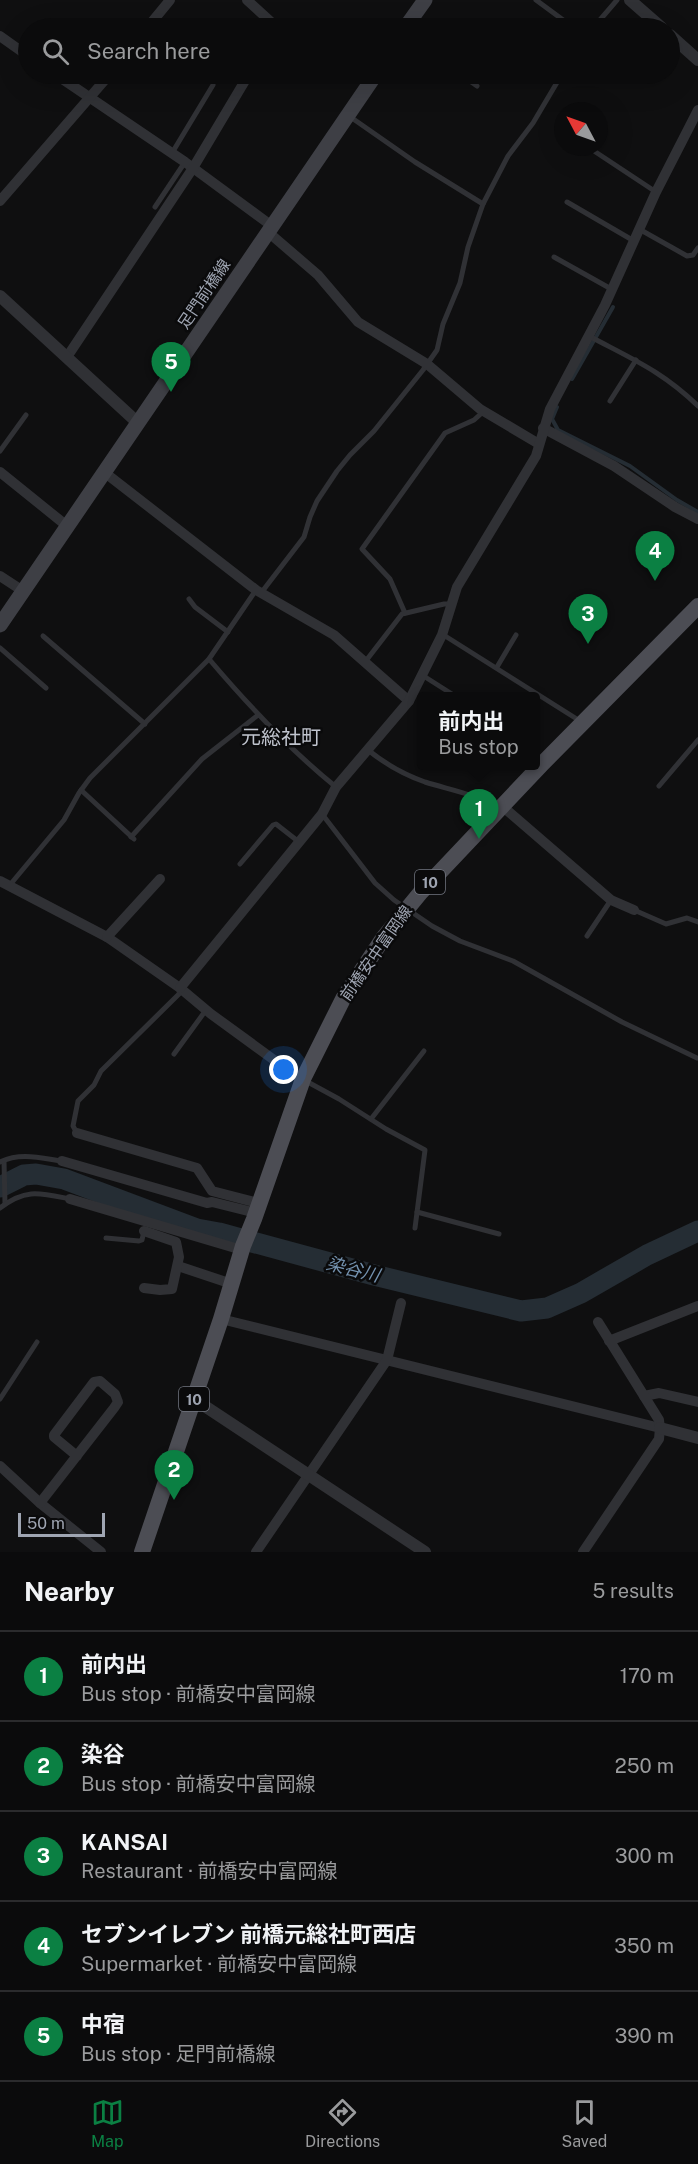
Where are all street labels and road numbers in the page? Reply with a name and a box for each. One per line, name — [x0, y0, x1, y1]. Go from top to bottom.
street label: 足門前橋線 — [174, 256, 234, 332]
road number: 10 — [415, 870, 445, 894]
street label: 前橋安中富岡線 — [336, 902, 416, 1004]
road number: 10 — [179, 1387, 209, 1411]

